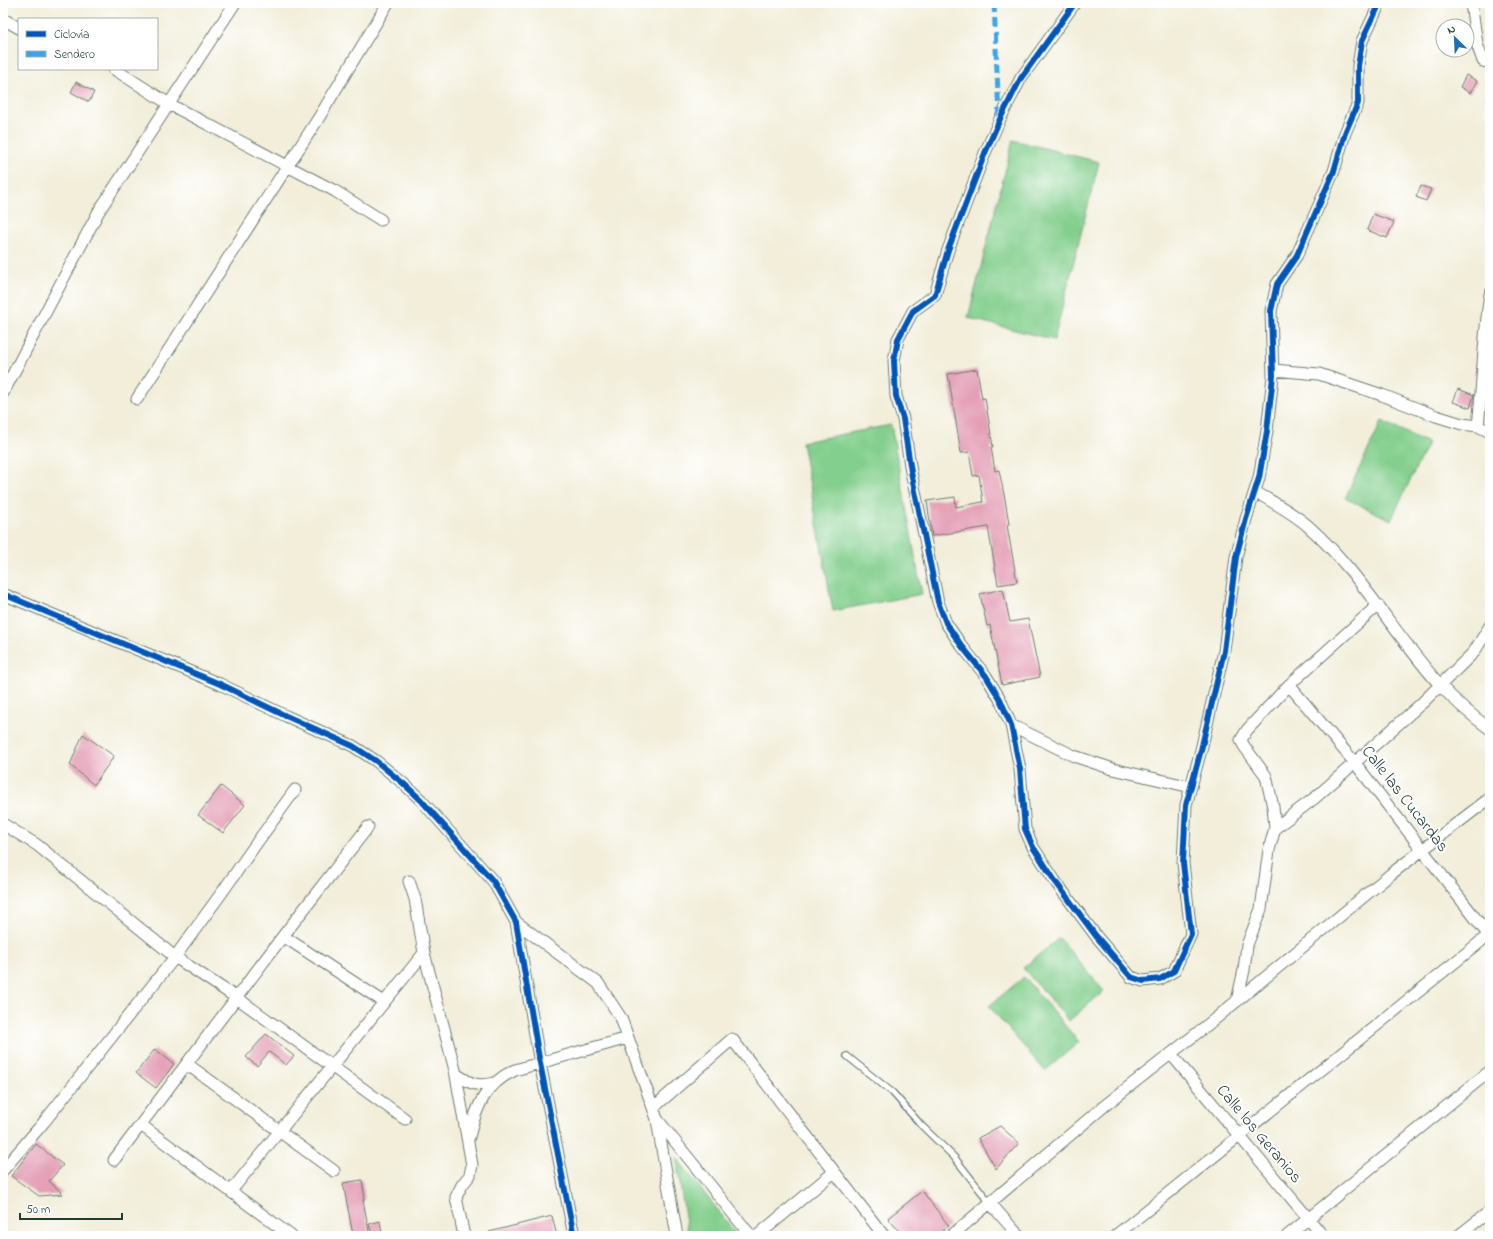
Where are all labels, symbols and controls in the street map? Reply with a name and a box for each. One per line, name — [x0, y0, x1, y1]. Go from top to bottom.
legend — [18, 18, 158, 70]
north arrow — [1435, 18, 1475, 58]
text: N — [1445, 21, 1458, 39]
text: Ciclovía — [54, 26, 90, 44]
text: Sendero — [54, 46, 95, 64]
street label: Calle las Cucardas — [1355, 740, 1455, 858]
street label: Calle los Geranios — [1210, 1079, 1308, 1189]
scale bar — [20, 1195, 122, 1221]
text: 50 m — [26, 1201, 50, 1219]

